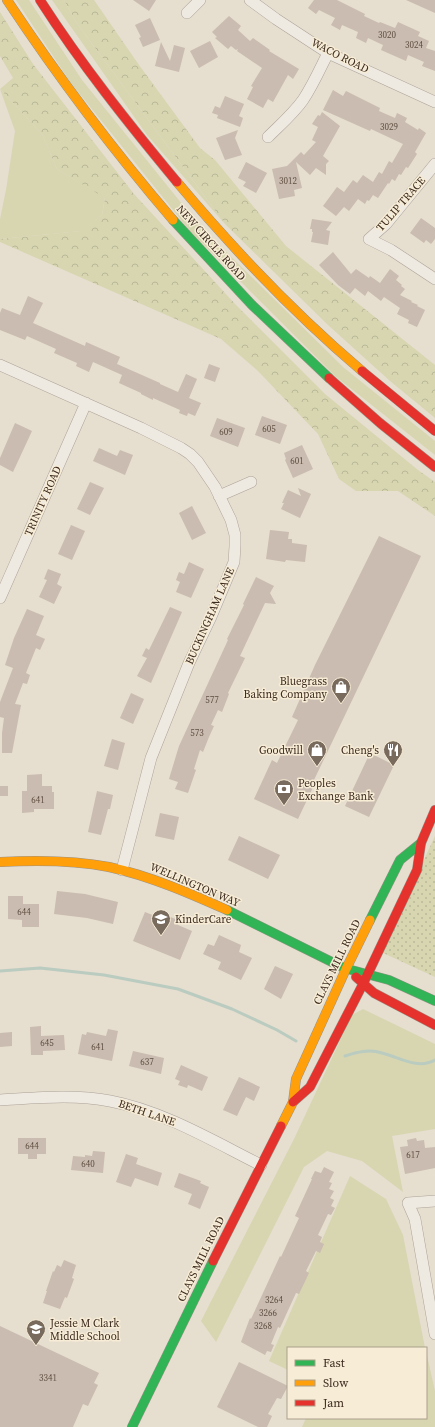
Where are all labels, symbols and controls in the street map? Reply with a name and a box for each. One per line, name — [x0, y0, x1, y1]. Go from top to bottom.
house number: 3020 — [378, 29, 396, 41]
street label: WACO ROAD — [309, 35, 372, 77]
house number: 3024 — [405, 39, 423, 51]
house number: 3029 — [380, 121, 398, 133]
street label: TULIP TRACE — [373, 173, 429, 235]
house number: 3012 — [279, 175, 297, 187]
street label: NEW CIRCLE ROAD — [173, 202, 249, 284]
house number: 605 — [262, 423, 276, 435]
house number: 609 — [219, 426, 233, 438]
house number: 601 — [290, 455, 304, 467]
street label: TRINITY ROAD — [21, 463, 65, 538]
street label: BUCKINGHAM LANE — [182, 565, 238, 667]
place label: Bluegrass Baking Company — [244, 674, 327, 702]
shop icon: Bluegrass Baking Company — [330, 676, 352, 704]
house number: 577 — [205, 694, 219, 706]
house number: 573 — [190, 727, 204, 739]
shop icon: Goodwill — [306, 739, 328, 767]
restaurant icon: Cheng's — [382, 739, 404, 767]
place label: Goodwill — [259, 743, 303, 758]
place label: Cheng's — [341, 743, 379, 758]
place label: Peoples Exchange Bank — [298, 776, 374, 804]
bank icon: Peoples Exchange Bank — [273, 778, 295, 806]
house number: 641 — [31, 794, 45, 806]
street label: WELLINGTON WAY — [148, 859, 242, 911]
house number: 644 — [17, 906, 31, 918]
school or university icon: KinderCare — [150, 908, 172, 936]
place label: KinderCare — [175, 912, 232, 927]
street label: CLAYS MILL ROAD — [310, 917, 364, 1007]
house number: 645 — [40, 1037, 54, 1049]
house number: 641 — [91, 1041, 105, 1053]
house number: 637 — [140, 1056, 154, 1068]
street label: BETH LANE — [116, 1096, 178, 1130]
house number: 644 — [25, 1140, 39, 1152]
house number: 617 — [406, 1149, 420, 1161]
house number: 640 — [81, 1158, 95, 1170]
street label: CLAYS MILL ROAD — [174, 1214, 228, 1304]
house number: 3264 — [265, 1294, 283, 1306]
house number: 3266 — [259, 1307, 277, 1319]
place label: Jessie M Clark Middle School — [49, 1316, 120, 1344]
school or university icon: Jessie M Clark Middle School — [25, 1318, 47, 1346]
house number: 3268 — [254, 1320, 272, 1332]
legend — [287, 1347, 427, 1419]
text: Fast — [323, 1355, 345, 1371]
house number: 3341 — [39, 1372, 57, 1384]
text: Slow — [323, 1375, 349, 1391]
text: Jam — [322, 1395, 344, 1411]

